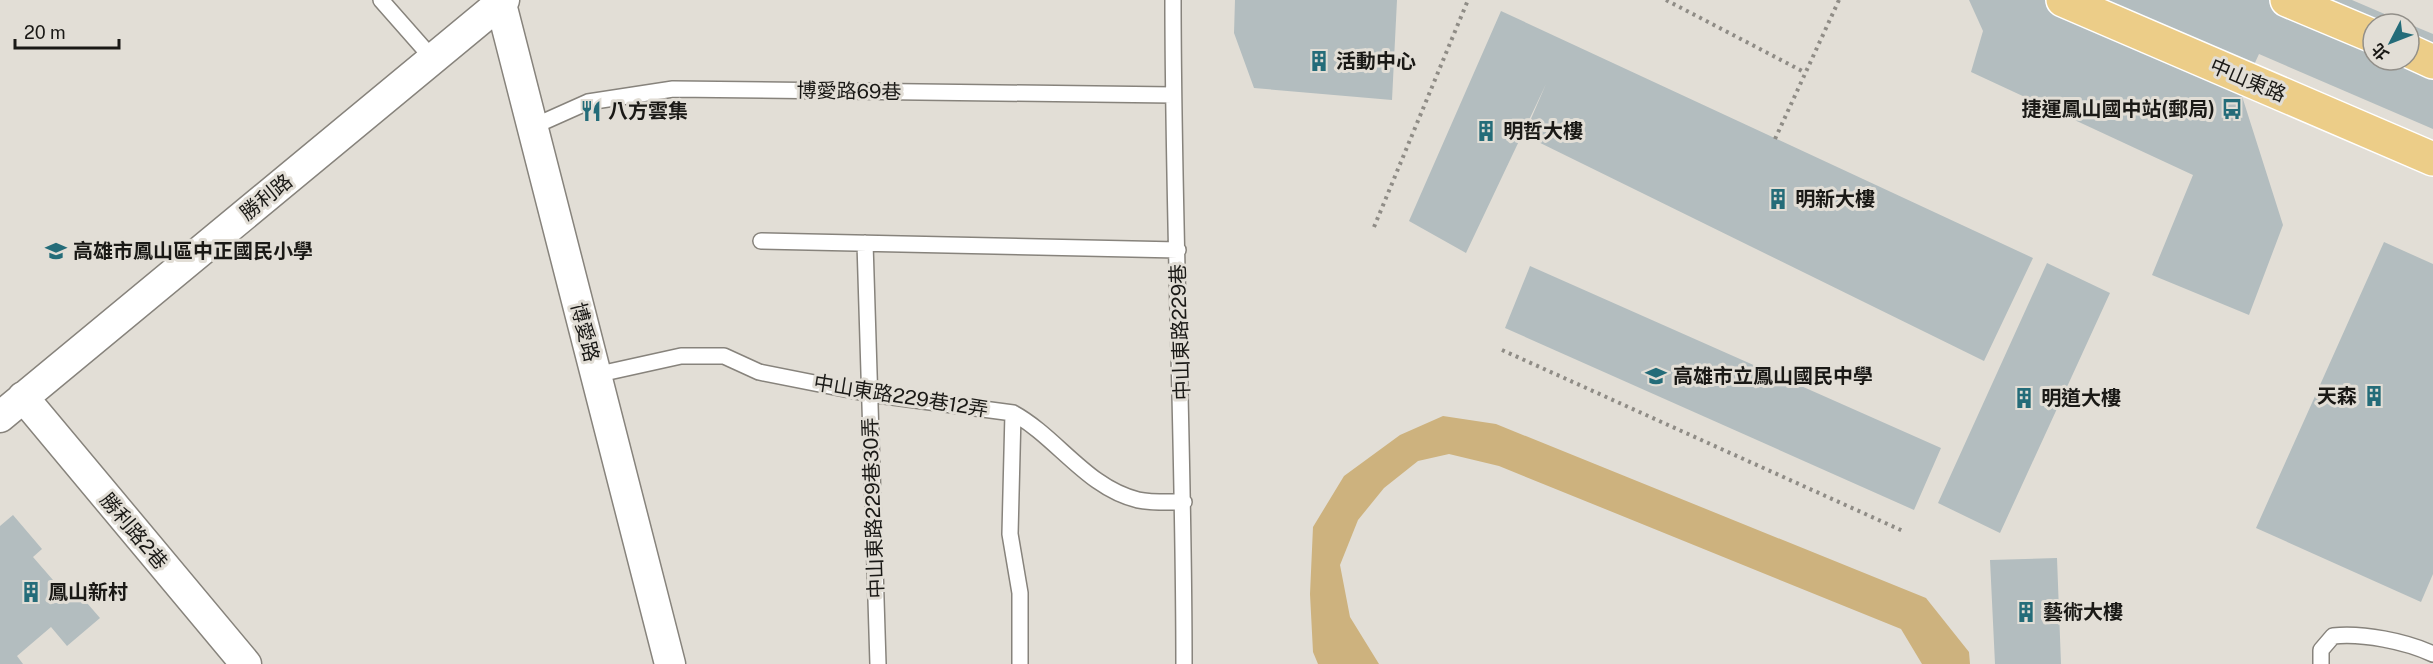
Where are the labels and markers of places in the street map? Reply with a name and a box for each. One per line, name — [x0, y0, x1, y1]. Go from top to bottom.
building icon: 活動中心 — [1307, 49, 1331, 73]
place label: 活動中心 — [1336, 49, 1416, 73]
place label: 捷運鳳山國中站(郵局) — [2022, 97, 2215, 121]
bus stop icon: 捷運鳳山國中站(郵局) — [2220, 97, 2244, 121]
restaurant icon: 八方雲集 — [579, 99, 603, 123]
place label: 八方雲集 — [608, 99, 688, 123]
building icon: 明哲大樓 — [1474, 119, 1498, 143]
place label: 明哲大樓 — [1503, 119, 1583, 143]
building icon: 明新大樓 — [1766, 187, 1790, 211]
place label: 明新大樓 — [1795, 187, 1875, 211]
school or university icon: 高雄市鳳山區中正國民小學 — [44, 239, 68, 263]
place label: 高雄市鳳山區中正國民小學 — [73, 239, 313, 263]
school or university icon: 高雄市立鳳山國民中學 — [1644, 364, 1668, 388]
place label: 高雄市立鳳山國民中學 — [1673, 364, 1873, 388]
place label: 天森 — [2317, 384, 2357, 408]
building icon: 天森 — [2362, 384, 2386, 408]
building icon: 明道大樓 — [2012, 386, 2036, 410]
place label: 明道大樓 — [2041, 386, 2121, 410]
building icon: 鳳山新村 — [19, 580, 43, 604]
place label: 鳳山新村 — [48, 580, 128, 604]
building icon: 藝術大樓 — [2014, 600, 2038, 624]
place label: 藝術大樓 — [2043, 600, 2123, 624]

